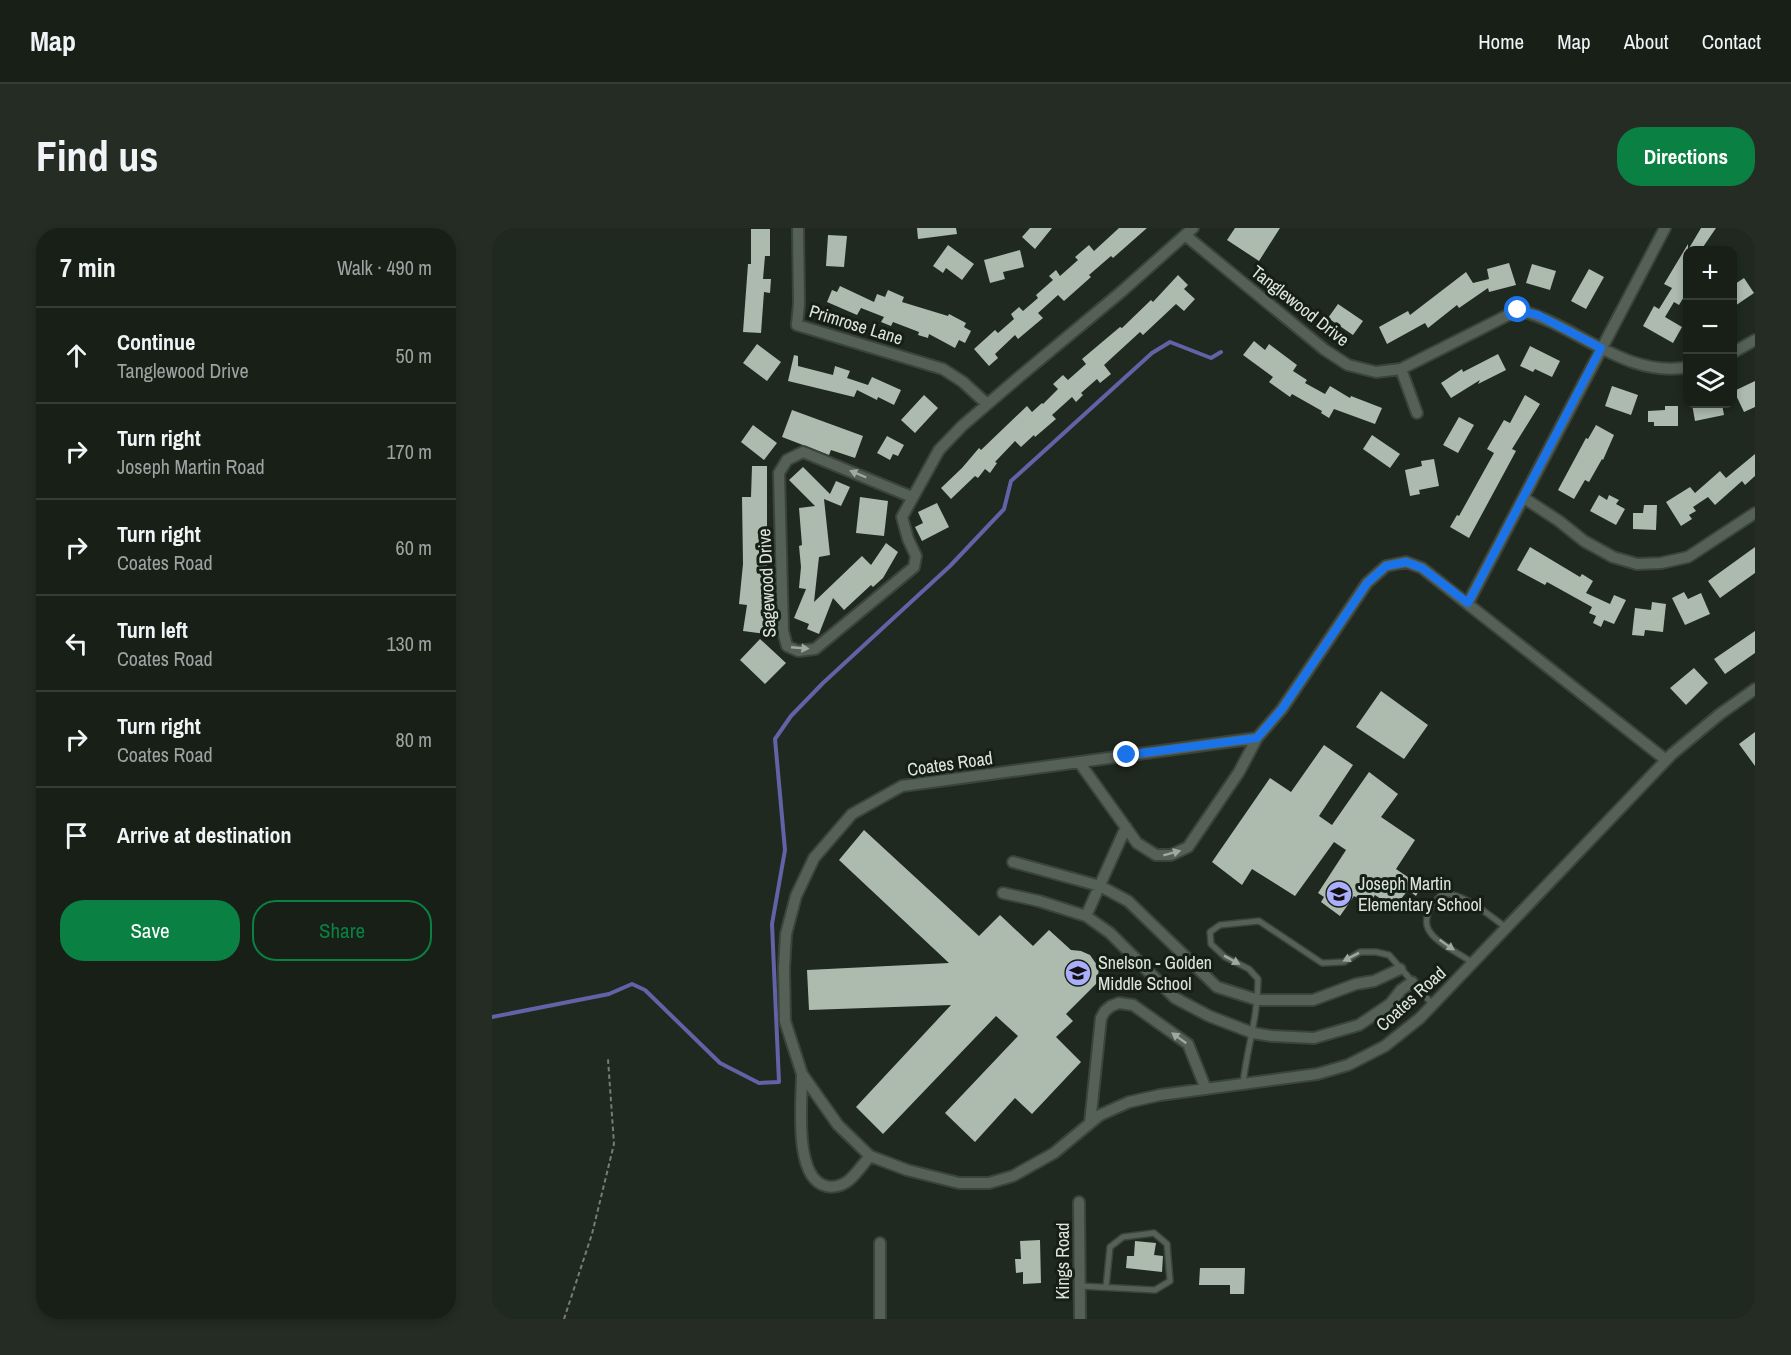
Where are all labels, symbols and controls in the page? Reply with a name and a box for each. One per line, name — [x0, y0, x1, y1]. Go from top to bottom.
text: Map — [30, 22, 76, 60]
text: Home — [1478, 27, 1524, 56]
text: Map — [1557, 27, 1591, 56]
text: About — [1624, 27, 1669, 56]
text: Contact — [1702, 27, 1761, 56]
button: Directions — [1617, 127, 1755, 186]
text: Find us — [36, 128, 158, 184]
map controls — [1683, 246, 1737, 408]
button: + — [1683, 246, 1737, 300]
text: 7 min — [60, 250, 116, 285]
text: Walk · 490 m — [337, 254, 432, 281]
street label: Tanglewood Drive — [1246, 259, 1355, 352]
route start — [1504, 296, 1530, 322]
street label: Primrose Lane — [806, 298, 906, 351]
button: − — [1683, 300, 1737, 354]
text: Continue — [117, 327, 195, 357]
icon: ahead — [60, 339, 93, 372]
text: 50 m — [396, 342, 432, 369]
button: layers — [1683, 354, 1737, 408]
text: Tanglewood Drive — [117, 357, 249, 384]
text: Turn right — [117, 423, 201, 453]
icon: right — [60, 435, 93, 468]
text: 170 m — [386, 438, 432, 465]
text: Joseph Martin Road — [117, 453, 265, 480]
one-way arrow — [848, 469, 866, 479]
text: Turn right — [117, 519, 201, 549]
street label: Sagewood Drive — [751, 528, 782, 638]
icon: right — [60, 531, 93, 564]
text: 60 m — [396, 534, 432, 561]
text: Coates Road — [117, 549, 213, 576]
text: Turn left — [117, 615, 188, 645]
icon: left — [60, 627, 93, 660]
text: 130 m — [386, 630, 432, 657]
one-way arrow — [791, 643, 810, 653]
text: Coates Road — [117, 645, 213, 672]
text: Turn right — [117, 711, 201, 741]
icon: right — [60, 723, 93, 756]
text: 80 m — [396, 726, 432, 753]
text: Coates Road — [117, 741, 213, 768]
route end — [1113, 741, 1139, 767]
street label: Coates Road — [906, 745, 994, 782]
icon: arrive — [60, 819, 93, 852]
text: Arrive at destination — [117, 820, 291, 850]
one-way arrow — [1163, 847, 1181, 857]
place label: Joseph Martin Elementary School — [1358, 871, 1482, 917]
school or university icon: Joseph Martin Elementary School — [1324, 879, 1354, 909]
button: Save — [60, 900, 240, 961]
button: Share — [252, 900, 432, 961]
one-way arrow — [1439, 939, 1455, 950]
place label: Snelson - Golden Middle School — [1098, 950, 1212, 996]
one-way arrow — [1342, 952, 1359, 962]
one-way arrow — [1224, 955, 1241, 965]
school or university icon: Snelson - Golden Middle School — [1063, 958, 1093, 988]
street label: Coates Road — [1370, 961, 1451, 1037]
one-way arrow — [1172, 1032, 1188, 1044]
street label: Kings Road — [1050, 1222, 1075, 1300]

